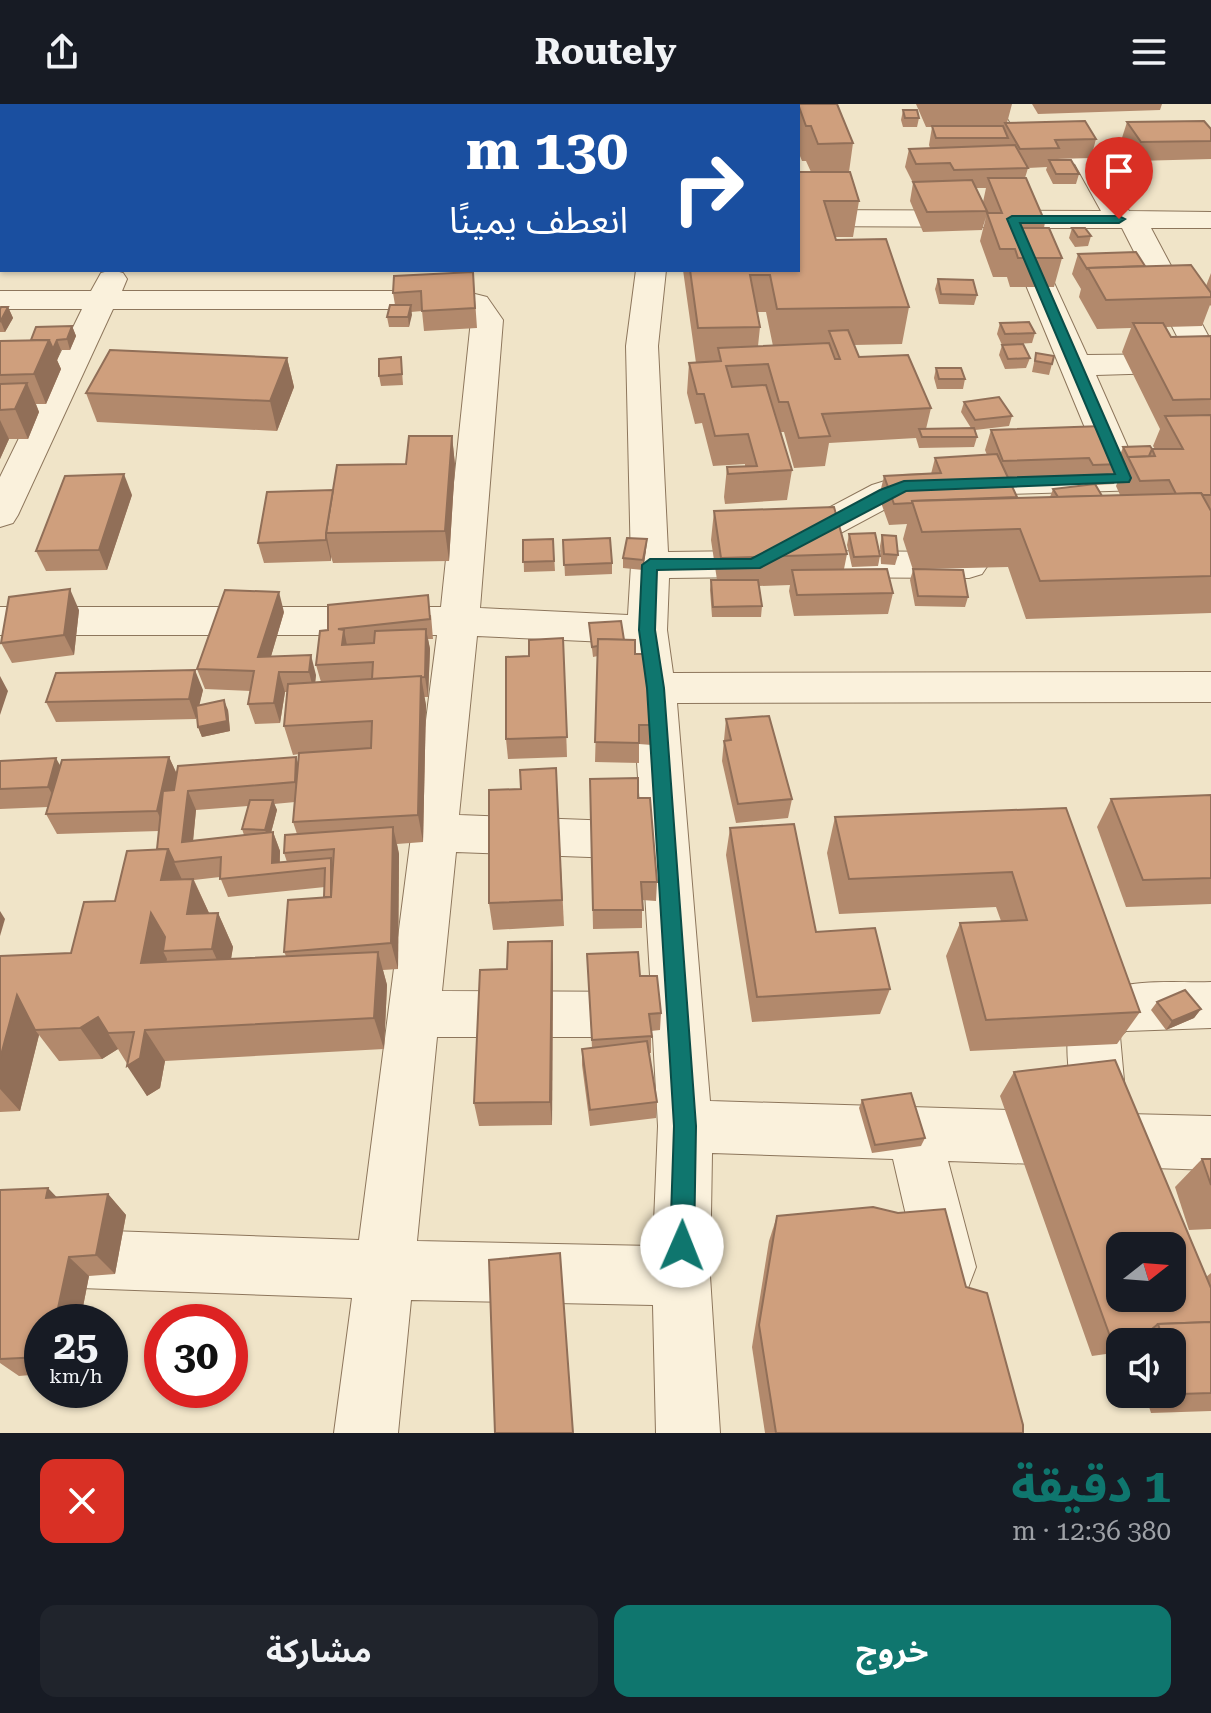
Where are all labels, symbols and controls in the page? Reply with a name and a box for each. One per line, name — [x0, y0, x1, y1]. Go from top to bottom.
icon: share — [40, 30, 84, 74]
icon: menu — [1127, 30, 1171, 74]
text: Routely — [535, 31, 676, 73]
text: 130 m — [466, 117, 628, 183]
icon: right — [656, 136, 760, 240]
pin — [1085, 137, 1153, 219]
icon: arrive — [1097, 149, 1141, 193]
text: انعطف يمينًا — [449, 200, 628, 242]
position arrow — [640, 1204, 724, 1288]
north arrow — [1106, 1232, 1186, 1312]
map controls — [1106, 1232, 1186, 1408]
speed limit sign: 30 — [144, 1304, 248, 1408]
text: 25 — [54, 1322, 98, 1369]
button: sound — [1106, 1328, 1186, 1408]
text: km/h — [49, 1364, 103, 1388]
text: 1 دقيقة — [1011, 1458, 1171, 1514]
button: close — [40, 1459, 124, 1543]
text: 380 m · 12:36 — [1012, 1516, 1171, 1546]
button: مشاركة — [40, 1605, 598, 1697]
button: خروج — [614, 1605, 1171, 1697]

